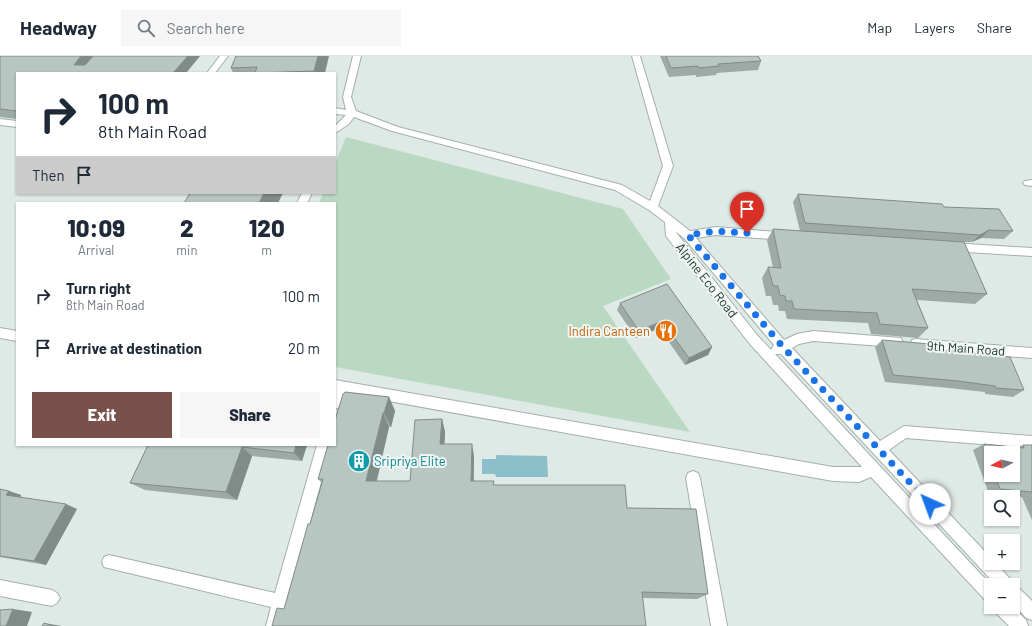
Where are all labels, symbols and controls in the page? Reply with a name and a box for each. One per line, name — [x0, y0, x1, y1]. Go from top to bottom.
search box — [121, 10, 401, 46]
text: Headway — [20, 16, 97, 39]
icon: search — [135, 17, 157, 39]
text: Search here — [167, 19, 245, 37]
text: Map — [867, 19, 892, 36]
text: Layers — [914, 19, 955, 36]
text: Share — [977, 19, 1012, 36]
text: 100 m — [98, 86, 169, 120]
icon: right — [32, 88, 84, 140]
text: 8th Main Road — [98, 120, 207, 142]
icon: arrive — [73, 164, 95, 186]
text: Then — [32, 166, 65, 184]
pin — [730, 192, 764, 233]
icon: arrive — [736, 198, 758, 220]
text: 10:09 — [67, 213, 125, 242]
text: 2 — [180, 213, 194, 242]
text: 120 — [249, 213, 285, 242]
street label: Alpine Eco Road — [673, 239, 741, 321]
text: Arrival — [78, 242, 114, 258]
text: min — [176, 242, 197, 258]
text: m — [261, 242, 272, 258]
text: Turn right — [66, 279, 131, 297]
icon: right — [32, 285, 54, 307]
text: 100 m — [282, 287, 320, 305]
text: 8th Main Road — [66, 297, 145, 313]
restaurant icon: Indira Canteen — [653, 318, 679, 344]
place label: Indira Canteen — [569, 323, 650, 339]
icon: arrive — [32, 337, 54, 359]
street label: 9th Main Road — [926, 337, 1006, 359]
text: Arrive at destination — [66, 339, 202, 357]
text: 20 m — [288, 339, 320, 357]
button: Exit — [32, 392, 172, 438]
button: Share — [180, 392, 320, 438]
north arrow — [984, 446, 1020, 482]
map controls — [984, 446, 1020, 614]
building icon: Sripriya Elite — [346, 448, 372, 474]
place label: Sripriya Elite — [374, 453, 446, 469]
position arrow — [909, 483, 951, 525]
button: search — [984, 490, 1020, 526]
button: + — [984, 534, 1020, 570]
button: − — [984, 578, 1020, 614]

